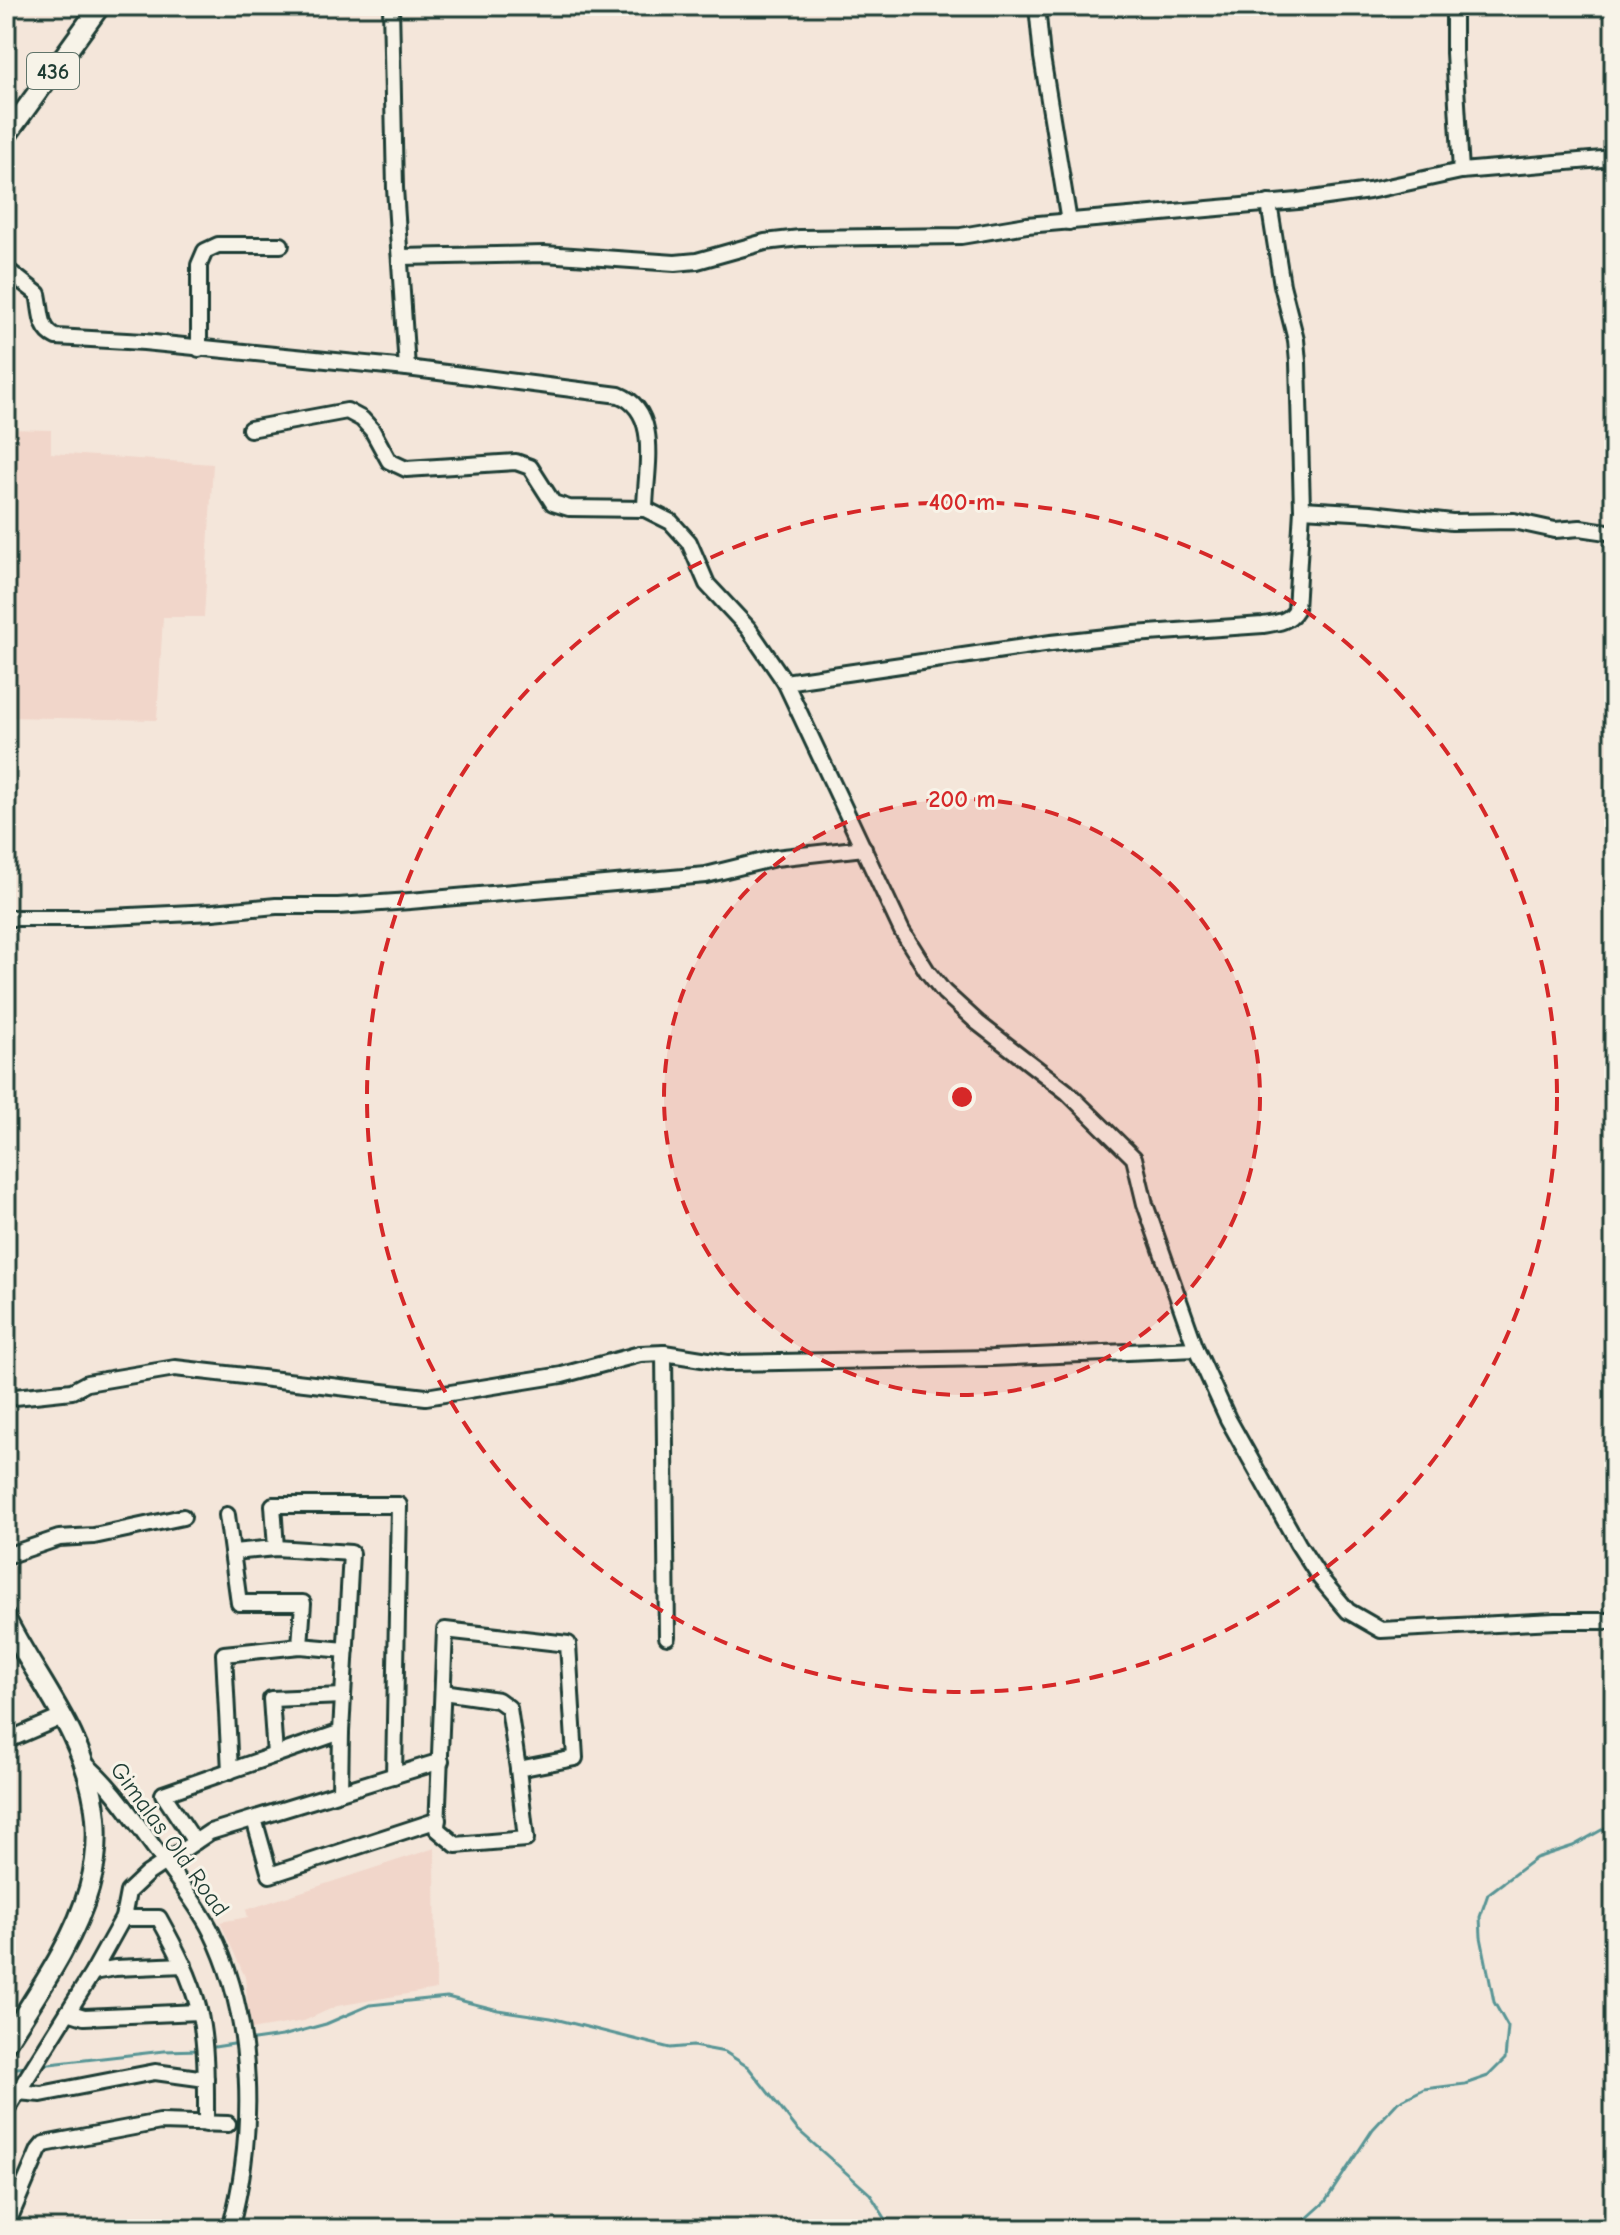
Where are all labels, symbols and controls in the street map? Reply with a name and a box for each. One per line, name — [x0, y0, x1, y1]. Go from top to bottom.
road number: 436 — [27, 53, 79, 89]
text: 400 m — [929, 488, 995, 516]
text: 200 m — [928, 785, 996, 813]
centre of rings — [948, 1083, 976, 1111]
street label: Gimalas Old Road — [105, 1756, 235, 1922]

